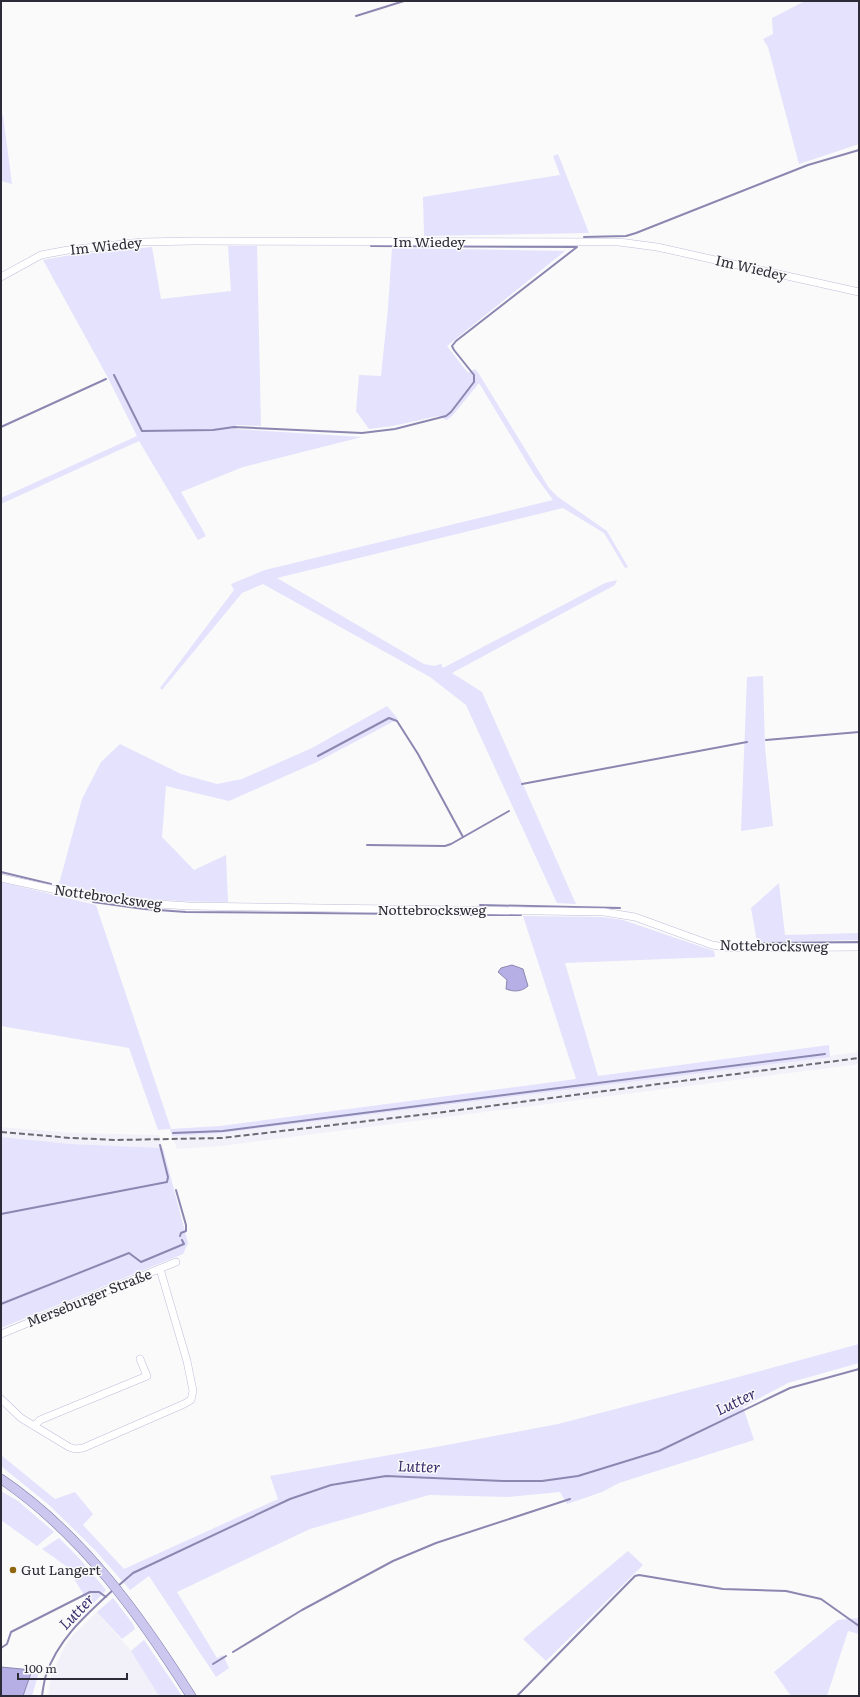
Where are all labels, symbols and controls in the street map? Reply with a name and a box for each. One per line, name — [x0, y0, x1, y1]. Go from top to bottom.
street label: Im Wiedey — [69, 231, 144, 259]
street label: Im Wiedey — [393, 231, 466, 251]
street label: Im Wiedey — [714, 249, 790, 285]
street label: Nottebrocksweg — [53, 879, 164, 914]
street label: Nottebrocksweg — [378, 899, 487, 919]
street label: Nottebrocksweg — [719, 934, 829, 956]
street label: Merseburger Straße — [23, 1263, 154, 1331]
water label: Lutter — [711, 1381, 760, 1420]
water label: Lutter — [397, 1453, 441, 1478]
place label: Gut Langert — [21, 1559, 101, 1579]
marker: Gut Langert — [8, 1565, 18, 1575]
water label: Lutter — [53, 1588, 99, 1634]
scale bar — [18, 1655, 127, 1681]
text: 100 m — [24, 1659, 57, 1677]

